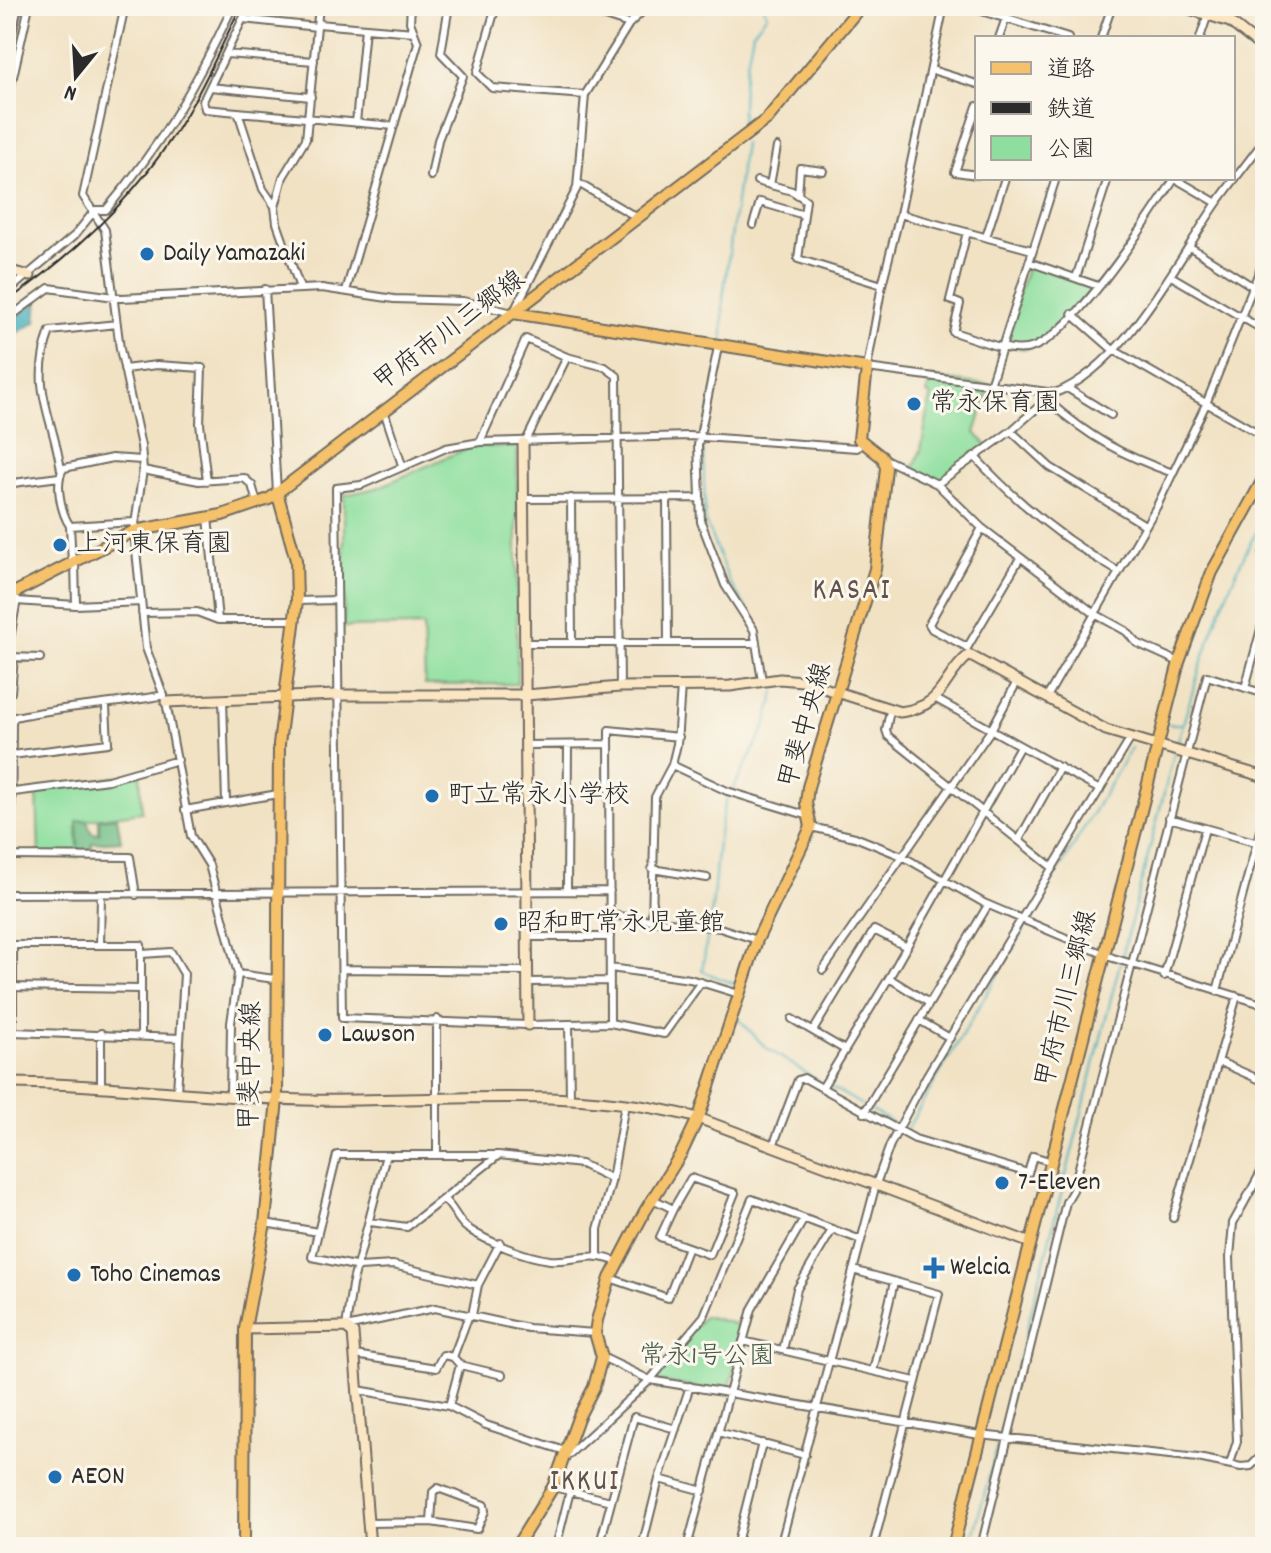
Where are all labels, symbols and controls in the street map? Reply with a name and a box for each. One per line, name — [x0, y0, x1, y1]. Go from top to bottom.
north arrow — [36, 36, 116, 116]
legend — [975, 36, 1235, 180]
text: 道路 — [1047, 54, 1095, 88]
text: N — [61, 75, 81, 108]
text: 鉄道 — [1047, 94, 1095, 128]
text: 公園 — [1047, 134, 1095, 168]
place label: Daily Yamazaki — [163, 236, 306, 273]
marker: Daily Yamazaki — [138, 245, 156, 263]
street label: 甲府市川三郷線 — [366, 262, 534, 402]
place label: 常永保育園 — [930, 386, 1060, 423]
marker: 常永保育園 — [905, 395, 923, 413]
place label: 上河東保育園 — [76, 527, 232, 564]
marker: 上河東保育園 — [51, 536, 69, 554]
district label: KASAI — [812, 571, 892, 614]
street label: 甲斐中央線 — [771, 658, 843, 794]
place label: 町立常永小学校 — [448, 778, 630, 815]
marker: 町立常永小学校 — [423, 787, 441, 805]
place label: 昭和町常永児童館 — [517, 906, 725, 943]
street label: 甲府市川三郷線 — [1028, 906, 1108, 1092]
marker: 昭和町常永児童館 — [492, 915, 510, 933]
street label: 甲斐中央線 — [232, 1001, 272, 1131]
place label: Lawson — [341, 1017, 415, 1054]
marker: Lawson — [316, 1026, 334, 1044]
place label: 7-Eleven — [1018, 1165, 1101, 1202]
marker: 7-Eleven — [993, 1174, 1011, 1192]
place label: Welcia — [950, 1250, 1011, 1287]
place label: Toho Cinemas — [90, 1257, 221, 1294]
marker: Welcia — [925, 1259, 943, 1277]
marker: Toho Cinemas — [65, 1266, 83, 1284]
park label: 常永1号公園 — [639, 1339, 775, 1376]
place label: AEON — [71, 1459, 125, 1496]
district label: IKKUI — [550, 1462, 620, 1505]
marker: AEON — [46, 1468, 64, 1486]

